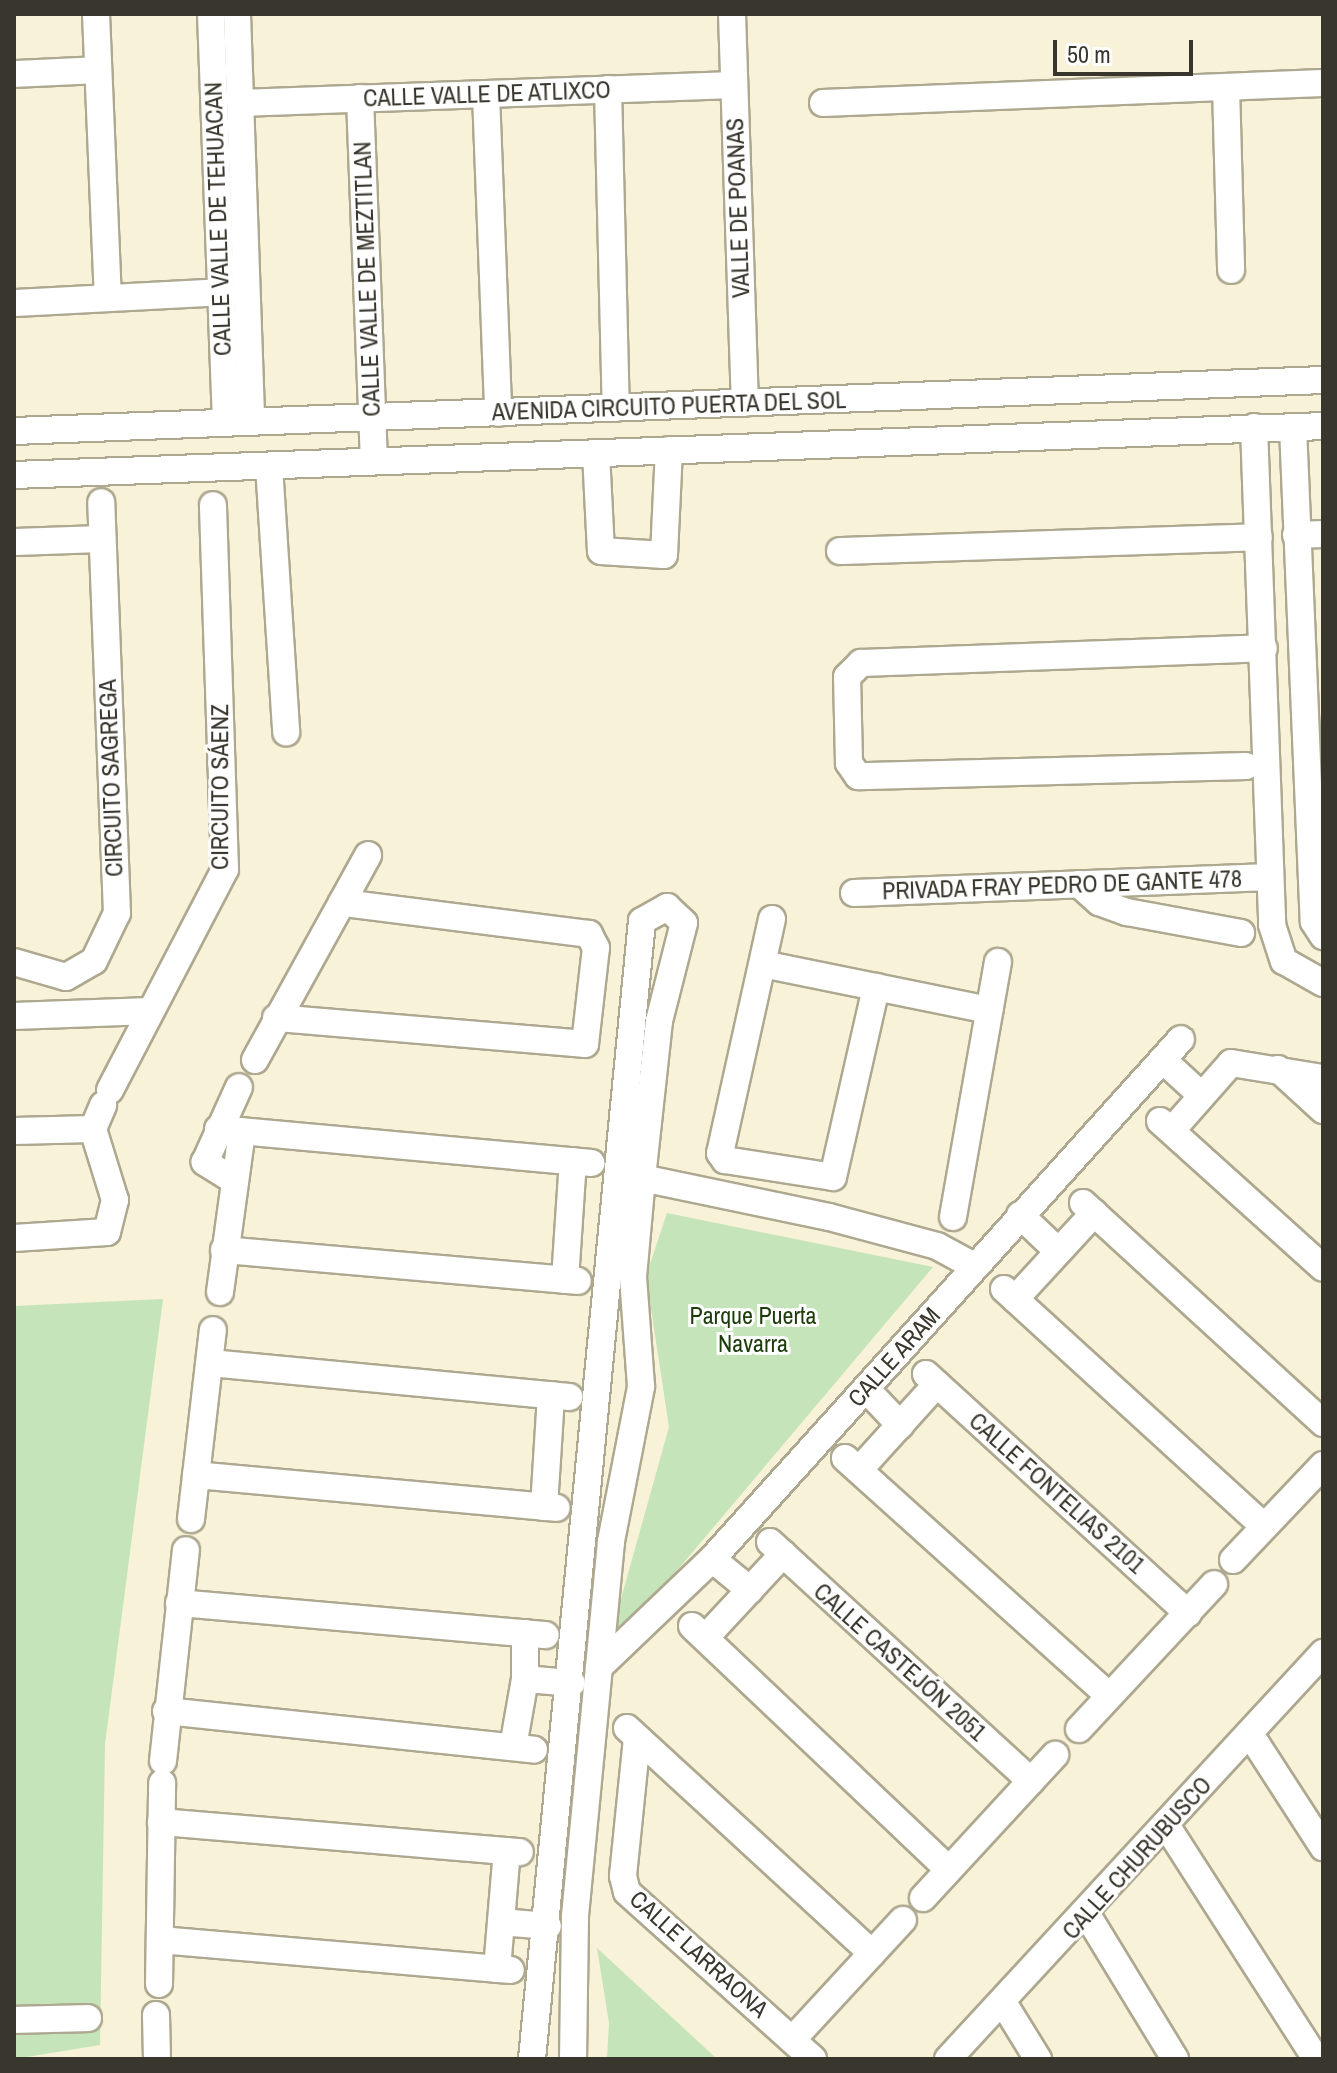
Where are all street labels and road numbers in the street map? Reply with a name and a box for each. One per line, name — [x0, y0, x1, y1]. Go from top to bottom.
street label: CALLE VALLE DE ATLIXCO — [362, 75, 612, 113]
street label: CALLE VALLE DE TEHUACAN — [199, 81, 237, 357]
street label: VALLE DE POANAS — [720, 117, 756, 299]
street label: CALLE VALLE DE MEZTITLAN — [348, 141, 386, 417]
street label: AVENIDA CIRCUITO PUERTA DEL SOL — [490, 385, 848, 427]
street label: CIRCUITO SAGREGA — [93, 679, 129, 877]
street label: CIRCUITO SÁENZ — [206, 704, 234, 870]
street label: PRIVADA FRAY PEDRO DE GANTE 478 — [881, 864, 1243, 906]
street label: CALLE ARAM — [842, 1301, 946, 1413]
street label: CALLE FONTELIAS 2101 — [963, 1407, 1151, 1579]
street label: CALLE CASTEJÓN 2051 — [808, 1577, 992, 1747]
street label: CALLE CHURUBUSCO — [1056, 1771, 1218, 1945]
street label: CALLE LARRAONA — [624, 1884, 774, 2024]

